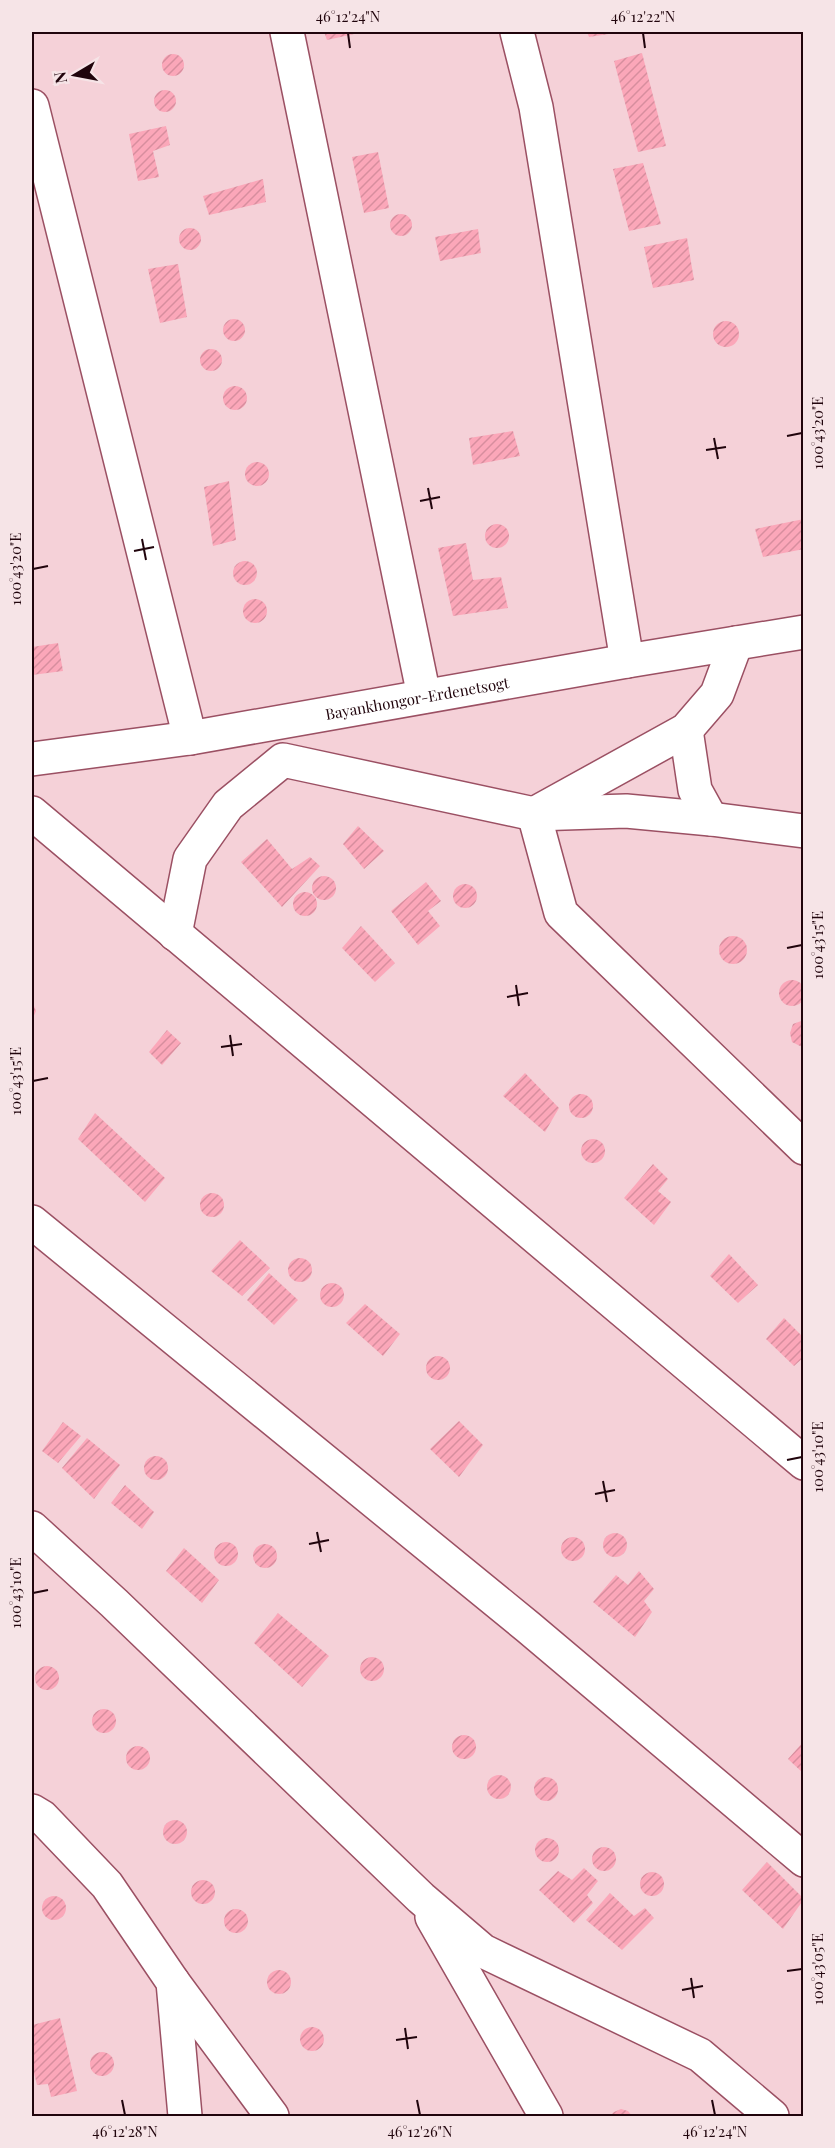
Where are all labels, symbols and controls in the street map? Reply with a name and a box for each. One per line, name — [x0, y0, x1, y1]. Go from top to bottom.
text: 46°12'24"N — [316, 6, 381, 26]
text: 46°12'22"N — [611, 6, 676, 26]
north arrow — [45, 45, 105, 105]
text: N — [48, 70, 71, 85]
text: 100°43'20"E — [807, 397, 827, 469]
text: 100°43'20"E — [5, 533, 25, 605]
street label: Bayankhongor-Erdenetsogt — [324, 672, 511, 724]
text: 100°43'15"E — [807, 911, 827, 979]
text: 100°43'15"E — [5, 1047, 25, 1115]
text: 100°43'10"E — [807, 1421, 827, 1493]
text: 100°43'10"E — [5, 1557, 25, 1629]
text: 100°43'05"E — [807, 1933, 827, 2005]
text: 46°12'28"N — [92, 2121, 158, 2141]
text: 46°12'26"N — [387, 2121, 453, 2141]
text: 46°12'24"N — [683, 2121, 748, 2141]

